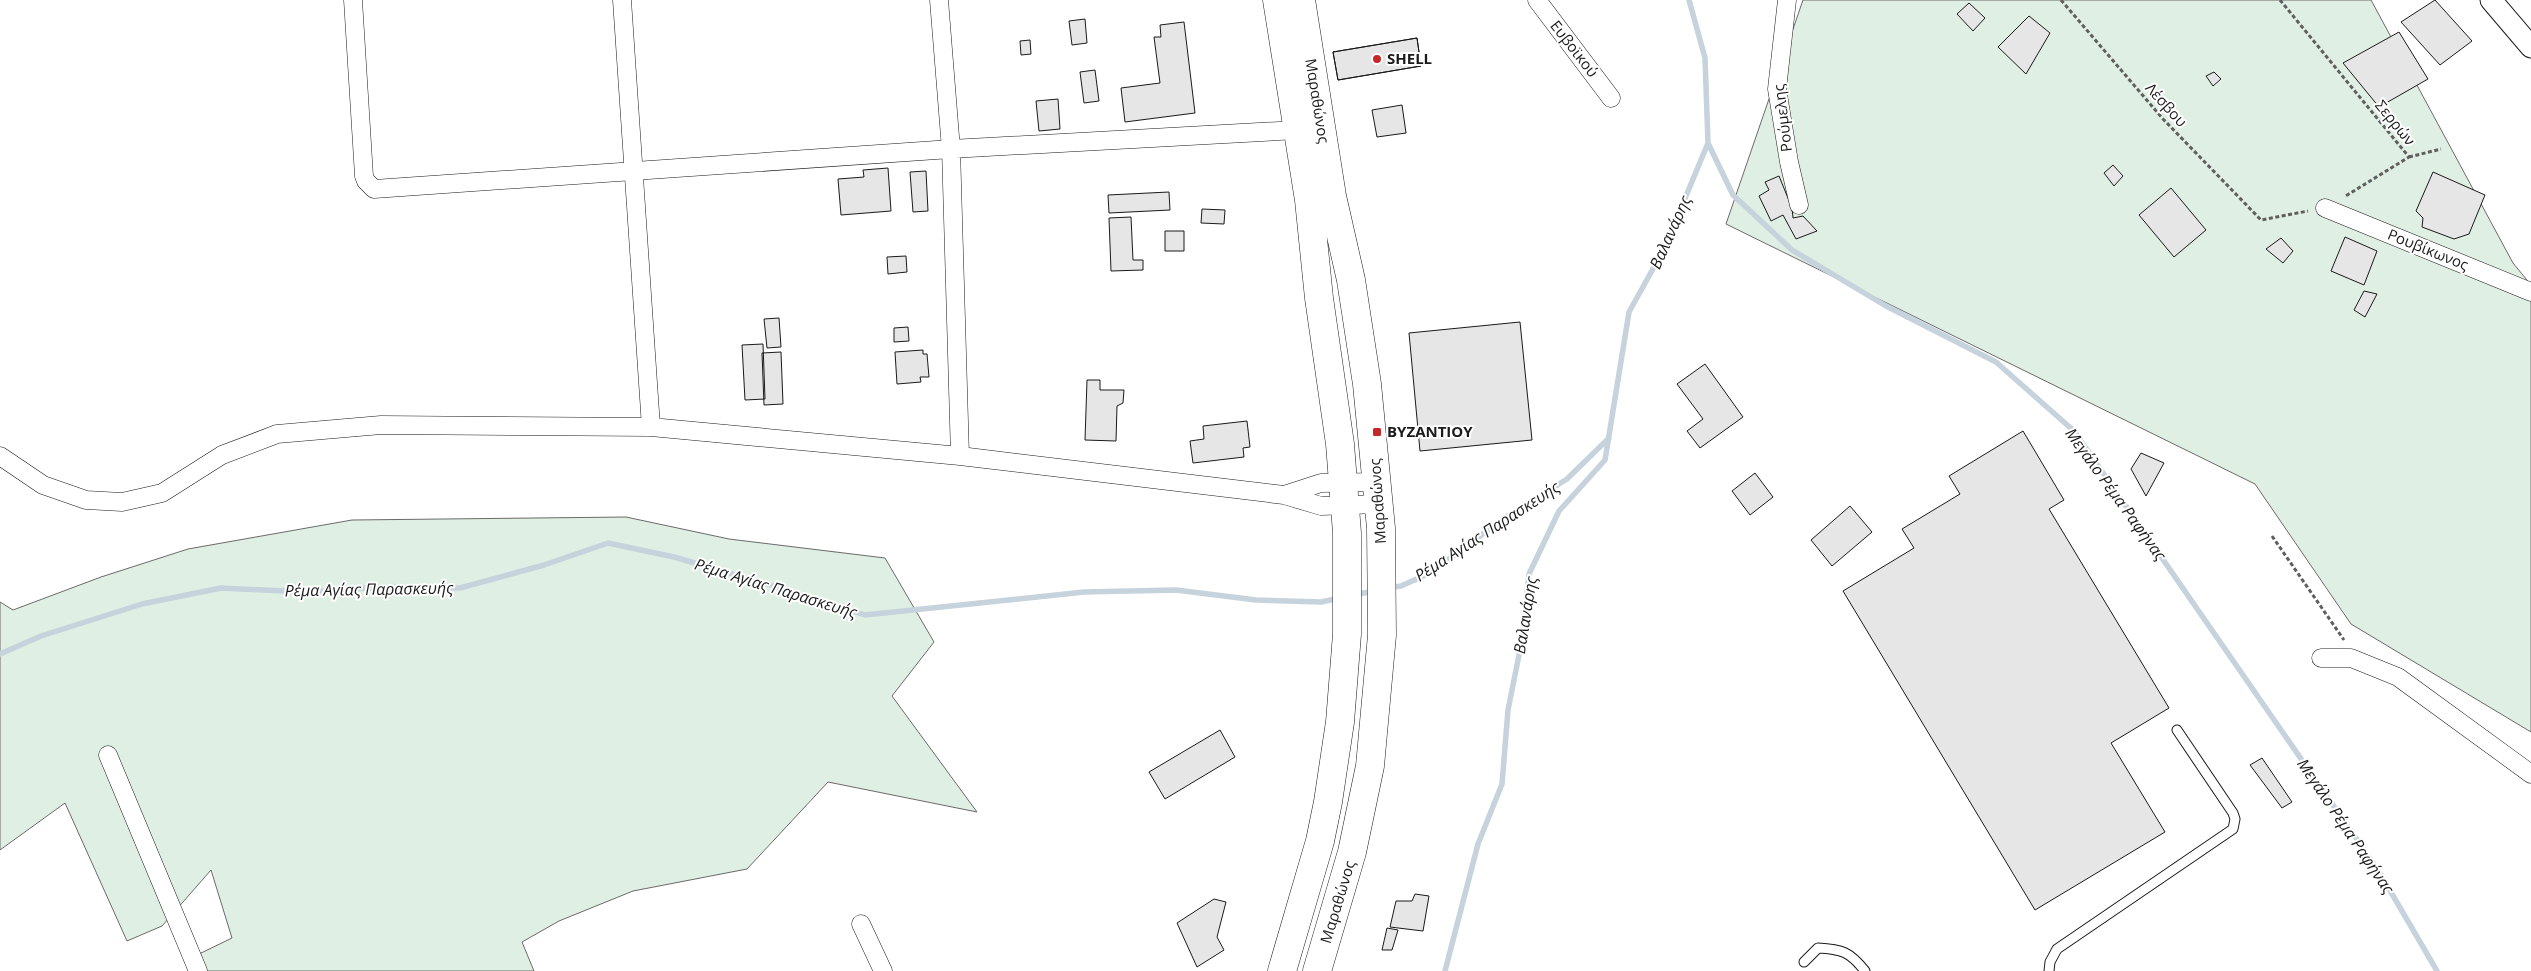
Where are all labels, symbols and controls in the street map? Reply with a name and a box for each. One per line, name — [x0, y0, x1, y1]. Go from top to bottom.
street label: Ευβοϊκού — [1546, 16, 1603, 81]
place label: SHELL — [1387, 48, 1432, 68]
marker: SHELL — [1371, 53, 1383, 65]
street label: Μαραθώνος — [1301, 57, 1335, 145]
street label: Λέσβου — [2142, 78, 2192, 131]
street label: Ρούμελης — [1768, 83, 1796, 153]
street label: Σερρών — [2371, 95, 2420, 149]
water label: Βαλανάρης — [1644, 191, 1696, 272]
street label: Ρουβίκωνος — [2385, 224, 2472, 274]
place label: ΒΥΖΑΝΤΙΟΥ — [1387, 421, 1473, 441]
water label: Μεγάλο Ρέμα Ραφήνας — [2060, 423, 2172, 565]
marker: ΒΥΖΑΝΤΙΟΥ — [1371, 426, 1383, 438]
street label: Μαραθώνος — [1364, 458, 1390, 545]
water label: Ρέμα Αγίας Παρασκευής — [1410, 475, 1564, 586]
water label: Ρέμα Αγίας Παρασκευής — [692, 553, 861, 623]
water label: Βαλανάρης — [1508, 574, 1542, 655]
water label: Ρέμα Αγίας Παρασκευής — [284, 577, 454, 601]
water label: Μεγάλο Ρέμα Ραφήνας — [2292, 754, 2400, 899]
street label: Μαραθώνος — [1315, 858, 1359, 946]

